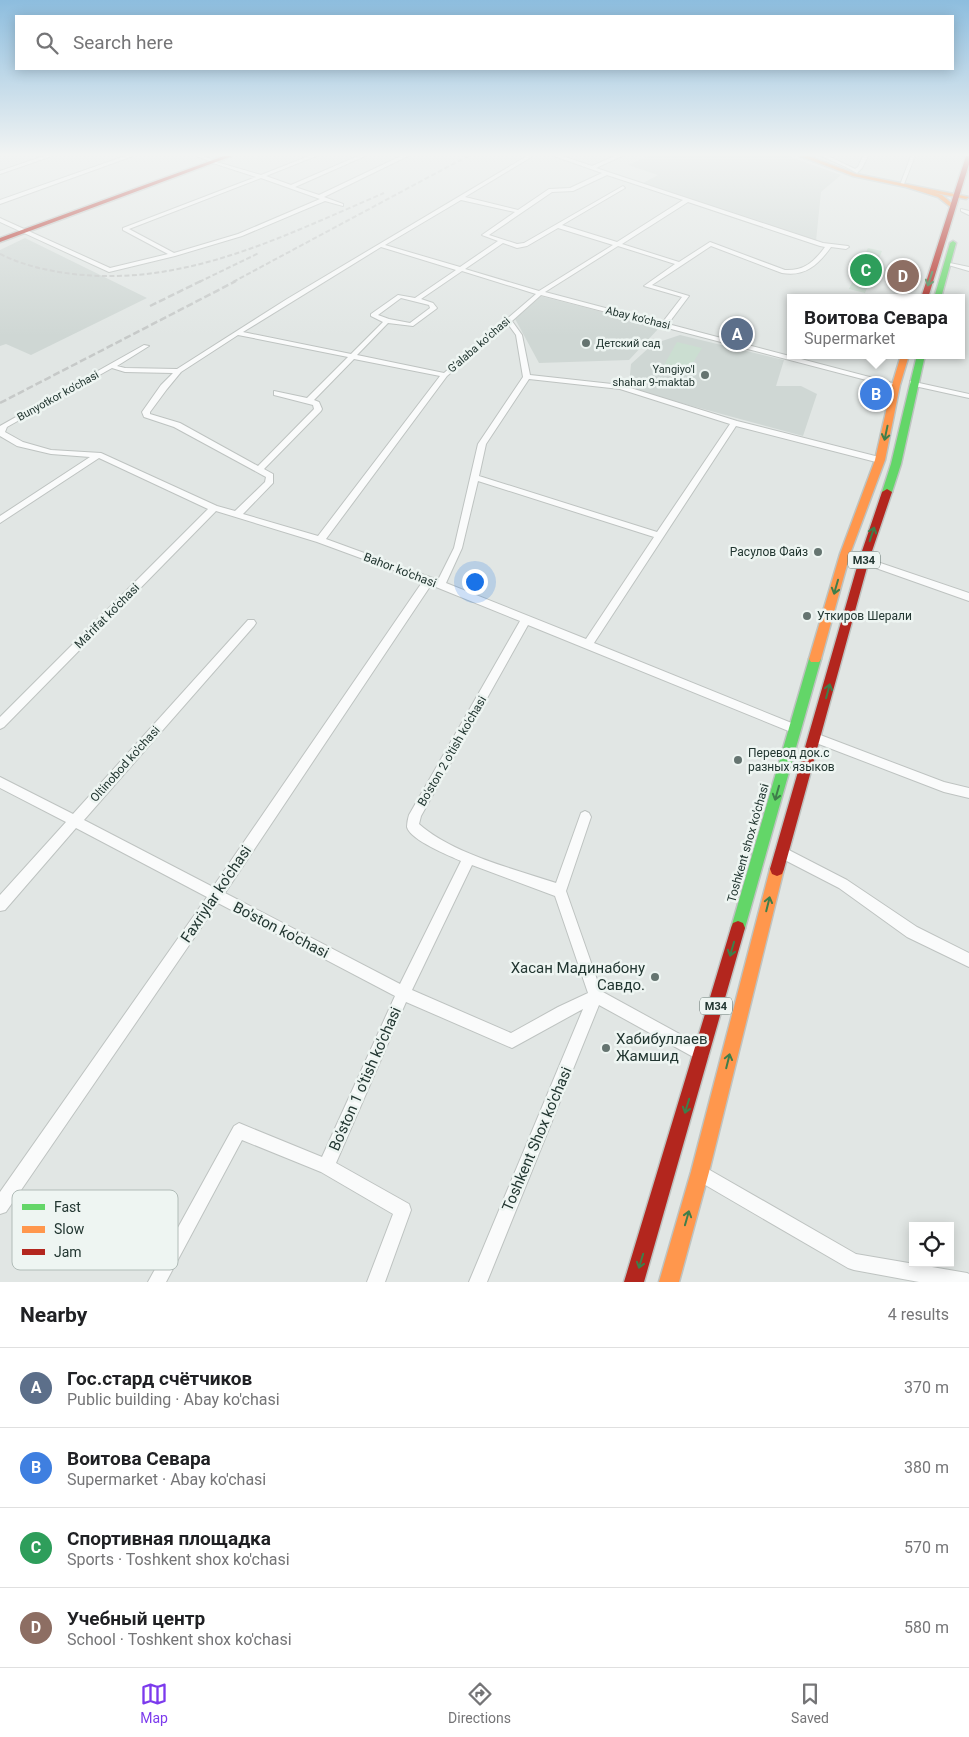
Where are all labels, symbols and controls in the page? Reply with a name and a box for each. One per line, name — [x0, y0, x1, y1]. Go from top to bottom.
search box — [15, 15, 954, 70]
icon: search — [33, 29, 61, 57]
text: Search here — [73, 31, 173, 54]
pin: C — [850, 251, 882, 289]
pin: D — [887, 257, 919, 295]
one-way arrow — [925, 271, 934, 286]
popup — [787, 294, 965, 359]
street label: Abay ko'chasi — [604, 304, 672, 332]
text: Воитова Севара — [804, 306, 948, 329]
street label: G’alaba ko’chasi — [445, 314, 513, 376]
pin: A — [721, 315, 753, 353]
text: Supermarket — [804, 329, 895, 348]
marker: Детский сад — [580, 337, 592, 349]
place label: Детский сад — [596, 337, 661, 350]
place label: Yangiyo'l shahar 9-maktab — [613, 363, 695, 389]
street label: Bunyotkor ko'chasi — [15, 368, 101, 424]
marker: Yangiyo'l shahar 9-maktab — [699, 369, 711, 381]
pin: B — [860, 375, 892, 413]
one-way arrow — [881, 424, 890, 440]
one-way arrow — [868, 527, 877, 542]
place label: Расулов Файз — [730, 545, 808, 559]
marker: Расулов Файз — [812, 546, 824, 558]
street label: Bahor ko'chasi — [362, 550, 438, 590]
road number: M34 — [848, 552, 880, 568]
your location — [462, 569, 488, 595]
one-way arrow — [830, 578, 840, 594]
street label: Ma'rifat ko'chasi — [72, 581, 142, 651]
place label: Уткиров Шерали — [817, 609, 912, 623]
marker: Уткиров Шерали — [801, 610, 813, 622]
one-way arrow — [824, 683, 833, 699]
street label: Bo'ston 2 o'tish ko'chasi — [415, 694, 489, 808]
street label: Oltinobod ko'chasi — [87, 723, 163, 805]
place label: Перевод док.с разных языков — [748, 746, 835, 774]
marker: Перевод док.с разных языков — [732, 754, 744, 766]
street label: Toshkent shox ko'chasi — [724, 782, 772, 904]
one-way arrow — [771, 785, 781, 801]
street label: Faxriylar ko'chasi — [177, 842, 255, 946]
one-way arrow — [764, 896, 774, 912]
street label: Bo'ston ko'chasi — [230, 898, 332, 962]
one-way arrow — [727, 941, 737, 957]
place label: Хасан Мадинабону Савдо. — [511, 959, 645, 994]
marker: Хасан Мадинабону Савдо. — [649, 971, 661, 983]
road number: M34 — [700, 998, 732, 1014]
street label: Bo'ston 1 o'tish ko'chasi — [325, 1004, 405, 1154]
place label: Хабибуллаев Жамшид — [616, 1030, 708, 1065]
marker: Хабибуллаев Жамшид — [600, 1042, 612, 1054]
one-way arrow — [724, 1054, 734, 1070]
street label: Toshkent Shox ko'chasi — [498, 1064, 576, 1214]
one-way arrow — [681, 1097, 691, 1113]
legend — [12, 1190, 178, 1270]
text: Fast — [54, 1199, 81, 1215]
one-way arrow — [683, 1211, 693, 1227]
text: Slow — [54, 1221, 85, 1237]
map controls — [909, 1222, 954, 1267]
button: locate — [909, 1222, 954, 1267]
text: Jam — [54, 1244, 82, 1260]
one-way arrow — [635, 1253, 645, 1269]
text: Nearby — [20, 1303, 87, 1327]
text: 4 results — [888, 1305, 949, 1324]
text: Гос.стард счётчиков — [67, 1367, 252, 1390]
text: A — [31, 1378, 41, 1397]
text: 370 m — [904, 1378, 949, 1397]
text: Public building · Abay ko'chasi — [67, 1390, 280, 1409]
text: Воитова Севара — [67, 1447, 211, 1470]
text: B — [31, 1458, 41, 1477]
text: 380 m — [904, 1458, 949, 1477]
text: Supermarket · Abay ko'chasi — [67, 1470, 266, 1489]
text: Спортивная площадка — [67, 1527, 271, 1550]
text: C — [31, 1538, 41, 1557]
text: 570 m — [904, 1538, 949, 1557]
text: Sports · Toshkent shox ko'chasi — [67, 1550, 290, 1569]
text: Учебный центр — [67, 1607, 205, 1630]
text: D — [31, 1618, 41, 1637]
text: 580 m — [904, 1618, 949, 1637]
text: School · Toshkent shox ko'chasi — [67, 1630, 292, 1649]
tab: Map — [140, 1680, 168, 1726]
tab: Directions — [448, 1680, 511, 1726]
tab: Saved — [791, 1680, 829, 1726]

